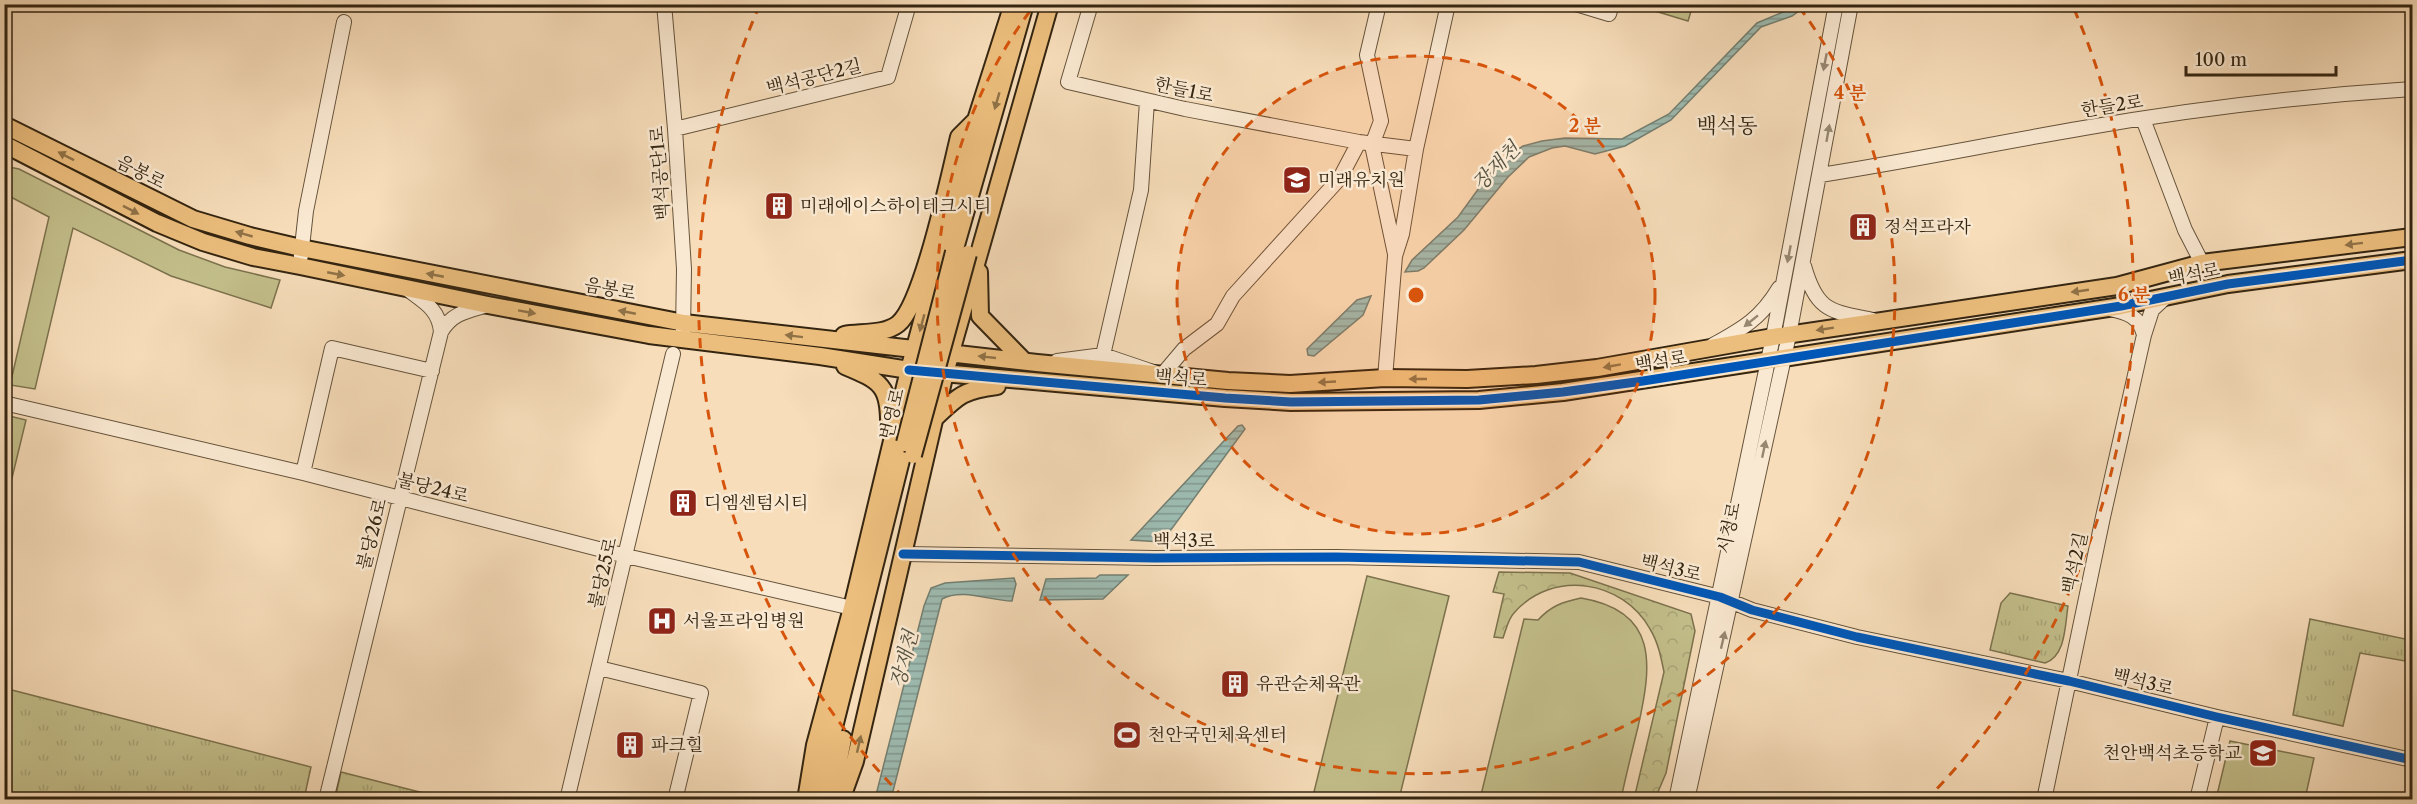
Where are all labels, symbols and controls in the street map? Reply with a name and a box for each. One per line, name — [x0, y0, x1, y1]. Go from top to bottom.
scale bar — [2186, 39, 2336, 77]
text: 100 m — [2195, 49, 2247, 71]
one-way arrow — [1820, 53, 1829, 72]
street label: 백석공단2길 — [764, 55, 864, 99]
street label: 한들1로 — [1152, 73, 1216, 107]
text: 4 분 — [1834, 82, 1867, 104]
street label: 한들2로 — [2079, 90, 2145, 122]
one-way arrow — [991, 92, 1001, 110]
district label: 백석동 — [1697, 113, 1757, 138]
text: 2 분 — [1569, 115, 1602, 137]
one-way arrow — [1824, 123, 1833, 142]
street label: 백석공단1로 — [646, 125, 674, 221]
water label: 장재천 — [1467, 136, 1526, 195]
street label: 음봉로 — [113, 150, 169, 194]
one-way arrow — [58, 152, 75, 161]
school or university icon: 미래유치원 — [1281, 164, 1313, 196]
place label: 미래유치원 — [1318, 169, 1405, 191]
building icon: 미래에이스하이테크시티 — [763, 190, 795, 222]
place label: 미래에이스하이테크시티 — [800, 195, 991, 217]
one-way arrow — [123, 205, 140, 215]
building icon: 정석프라자 — [1847, 211, 1879, 243]
place label: 정석프라자 — [1884, 216, 1972, 238]
one-way arrow — [235, 229, 253, 238]
one-way arrow — [2345, 239, 2364, 249]
one-way arrow — [1784, 244, 1793, 263]
street label: 백석로 — [2166, 258, 2222, 290]
one-way arrow — [327, 270, 346, 279]
one-way arrow — [425, 270, 444, 279]
street label: 음봉로 — [582, 273, 638, 305]
text: 6 분 — [2118, 284, 2151, 306]
centre of rings — [1406, 285, 1426, 305]
one-way arrow — [2070, 287, 2089, 296]
one-way arrow — [617, 307, 636, 316]
one-way arrow — [518, 308, 537, 317]
one-way arrow — [916, 314, 926, 332]
one-way arrow — [1744, 314, 1759, 326]
one-way arrow — [1815, 325, 1834, 334]
one-way arrow — [784, 331, 803, 341]
street label: 백석로 — [1634, 346, 1688, 376]
one-way arrow — [978, 352, 997, 362]
one-way arrow — [1603, 362, 1622, 371]
street label: 백석로 — [1154, 365, 1208, 391]
one-way arrow — [1409, 374, 1428, 384]
one-way arrow — [1317, 377, 1336, 387]
street label: 번영로 — [875, 386, 909, 442]
one-way arrow — [1760, 440, 1769, 459]
street label: 불당24로 — [395, 469, 471, 507]
building icon: 디엠센텀시티 — [667, 487, 699, 519]
place label: 디엠센텀시티 — [704, 492, 808, 514]
street label: 불당26로 — [352, 496, 392, 572]
street label: 시청로 — [1713, 500, 1745, 556]
street label: 백석3로 — [1153, 530, 1215, 552]
street label: 백석2길 — [2058, 530, 2092, 596]
street label: 불당25로 — [584, 535, 622, 611]
street label: 백석3로 — [1638, 550, 1704, 586]
hospital icon: 서울프라임병원 — [646, 605, 678, 637]
place label: 서울프라임병원 — [683, 610, 805, 632]
water label: 장재천 — [885, 626, 923, 690]
one-way arrow — [1719, 630, 1728, 649]
street label: 백석3로 — [2110, 664, 2176, 700]
building icon: 유관순체육관 — [1219, 668, 1251, 700]
place label: 유관순체육관 — [1256, 673, 1361, 695]
sports icon: 천안국민체육센터 — [1111, 719, 1143, 751]
place label: 천안국민체육센터 — [1148, 724, 1287, 746]
building icon: 파크힐 — [614, 729, 646, 761]
place label: 파크힐 — [651, 734, 703, 756]
one-way arrow — [854, 735, 864, 753]
school or university icon: 천안백석초등학교 — [2247, 737, 2279, 769]
place label: 천안백석초등학교 — [2103, 742, 2243, 764]

